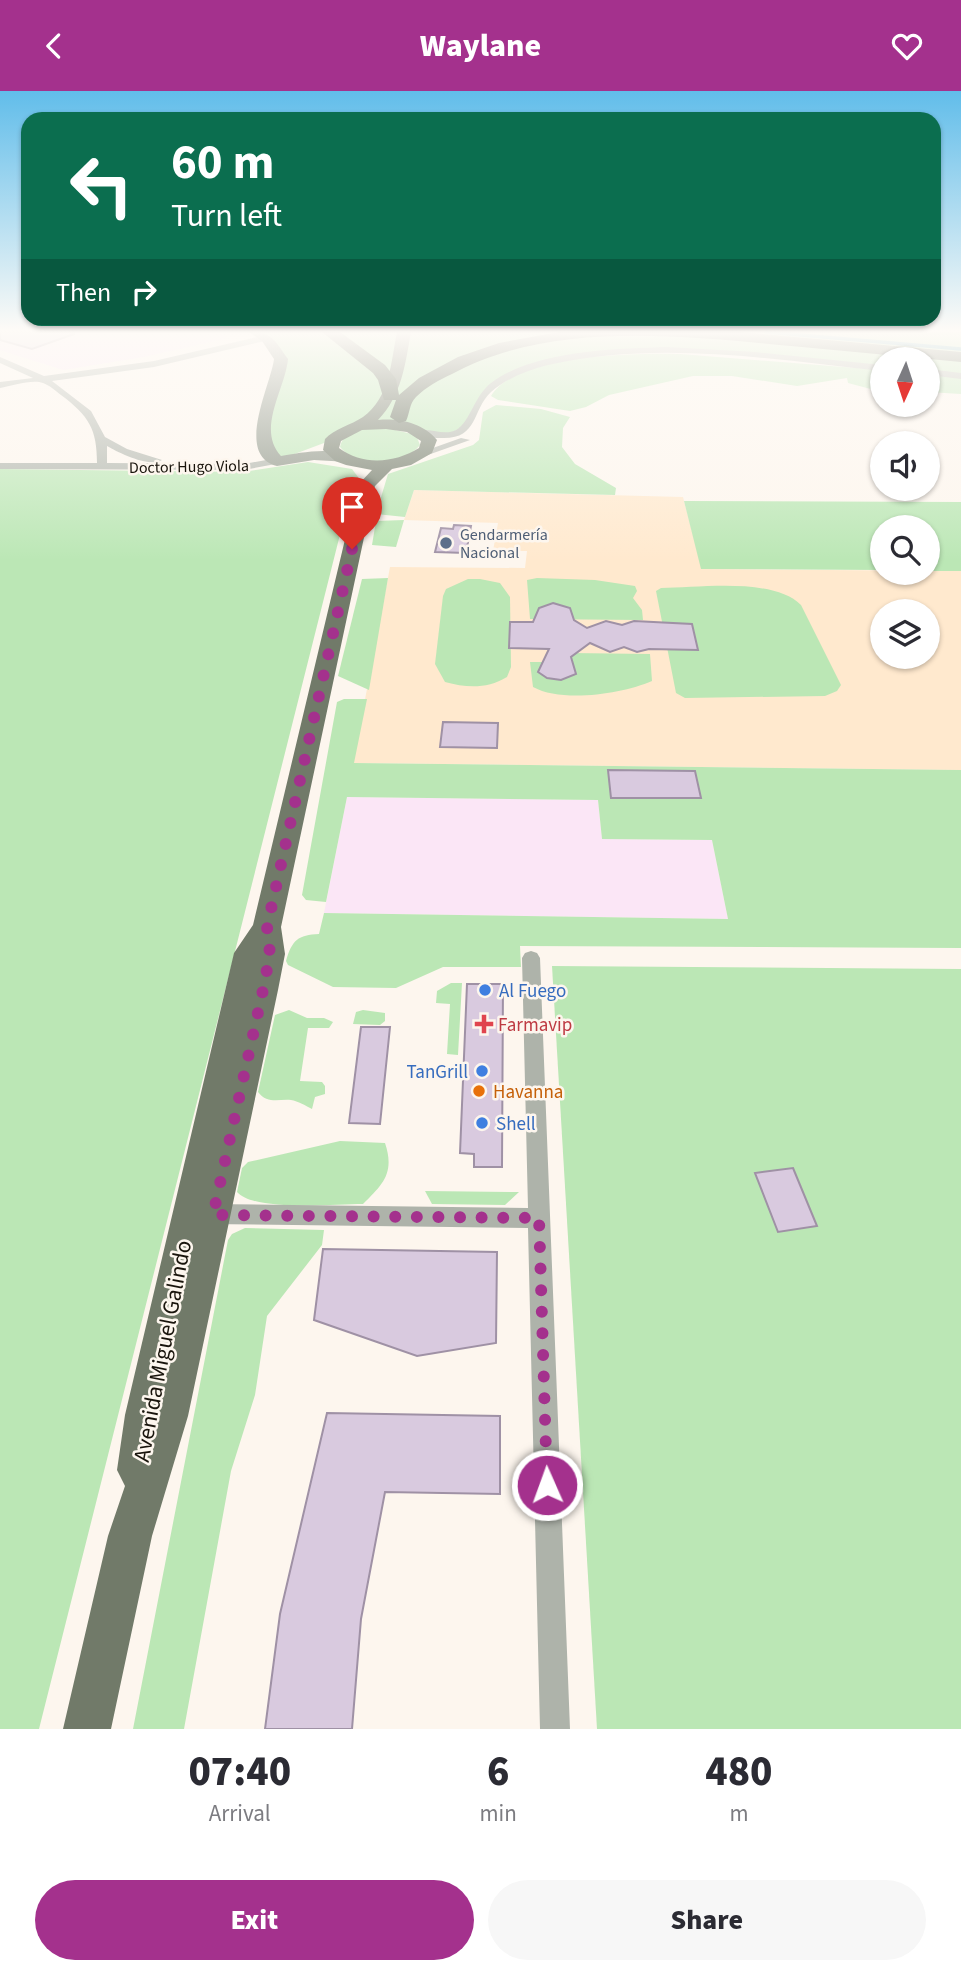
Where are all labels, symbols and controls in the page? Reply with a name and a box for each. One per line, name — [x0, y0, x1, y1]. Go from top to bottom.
text: Waylane — [420, 23, 541, 69]
icon: back — [35, 27, 73, 65]
icon: heart — [888, 27, 926, 65]
text: 60 m — [171, 128, 275, 198]
icon: left — [56, 140, 147, 231]
text: Turn left — [171, 193, 282, 239]
icon: right — [125, 273, 163, 311]
text: Then — [56, 274, 111, 311]
north arrow — [870, 347, 940, 417]
map controls — [870, 347, 940, 669]
button: sound — [870, 431, 940, 501]
street label: Doctor Hugo Viola — [129, 455, 249, 479]
pin — [322, 477, 382, 549]
icon: arrive — [333, 488, 371, 526]
button: search — [870, 515, 940, 585]
place label: Gendarmería Nacional — [460, 524, 548, 564]
marker: Gendarmería Nacional — [438, 535, 454, 551]
button: layers — [870, 599, 940, 669]
place label: Al Fuego — [499, 978, 566, 1005]
marker: Al Fuego — [477, 982, 493, 998]
place label: Farmavip — [498, 1012, 572, 1039]
marker: Farmavip — [476, 1016, 492, 1032]
place label: TanGrill — [407, 1059, 468, 1086]
marker: TanGrill — [474, 1063, 490, 1079]
place label: Havanna — [493, 1079, 563, 1106]
marker: Havanna — [471, 1083, 487, 1099]
place label: Shell — [496, 1111, 536, 1138]
marker: Shell — [474, 1115, 490, 1131]
street label: Avenida Miguel Galindo — [125, 1237, 200, 1465]
position arrow — [510, 1448, 584, 1522]
text: 07:40 — [188, 1742, 291, 1802]
text: 6 — [487, 1742, 509, 1802]
text: 480 — [705, 1742, 773, 1802]
text: Arrival — [209, 1797, 271, 1830]
text: min — [480, 1797, 517, 1830]
text: m — [729, 1797, 748, 1830]
button: Exit — [35, 1880, 474, 1960]
button: Share — [488, 1880, 926, 1960]

